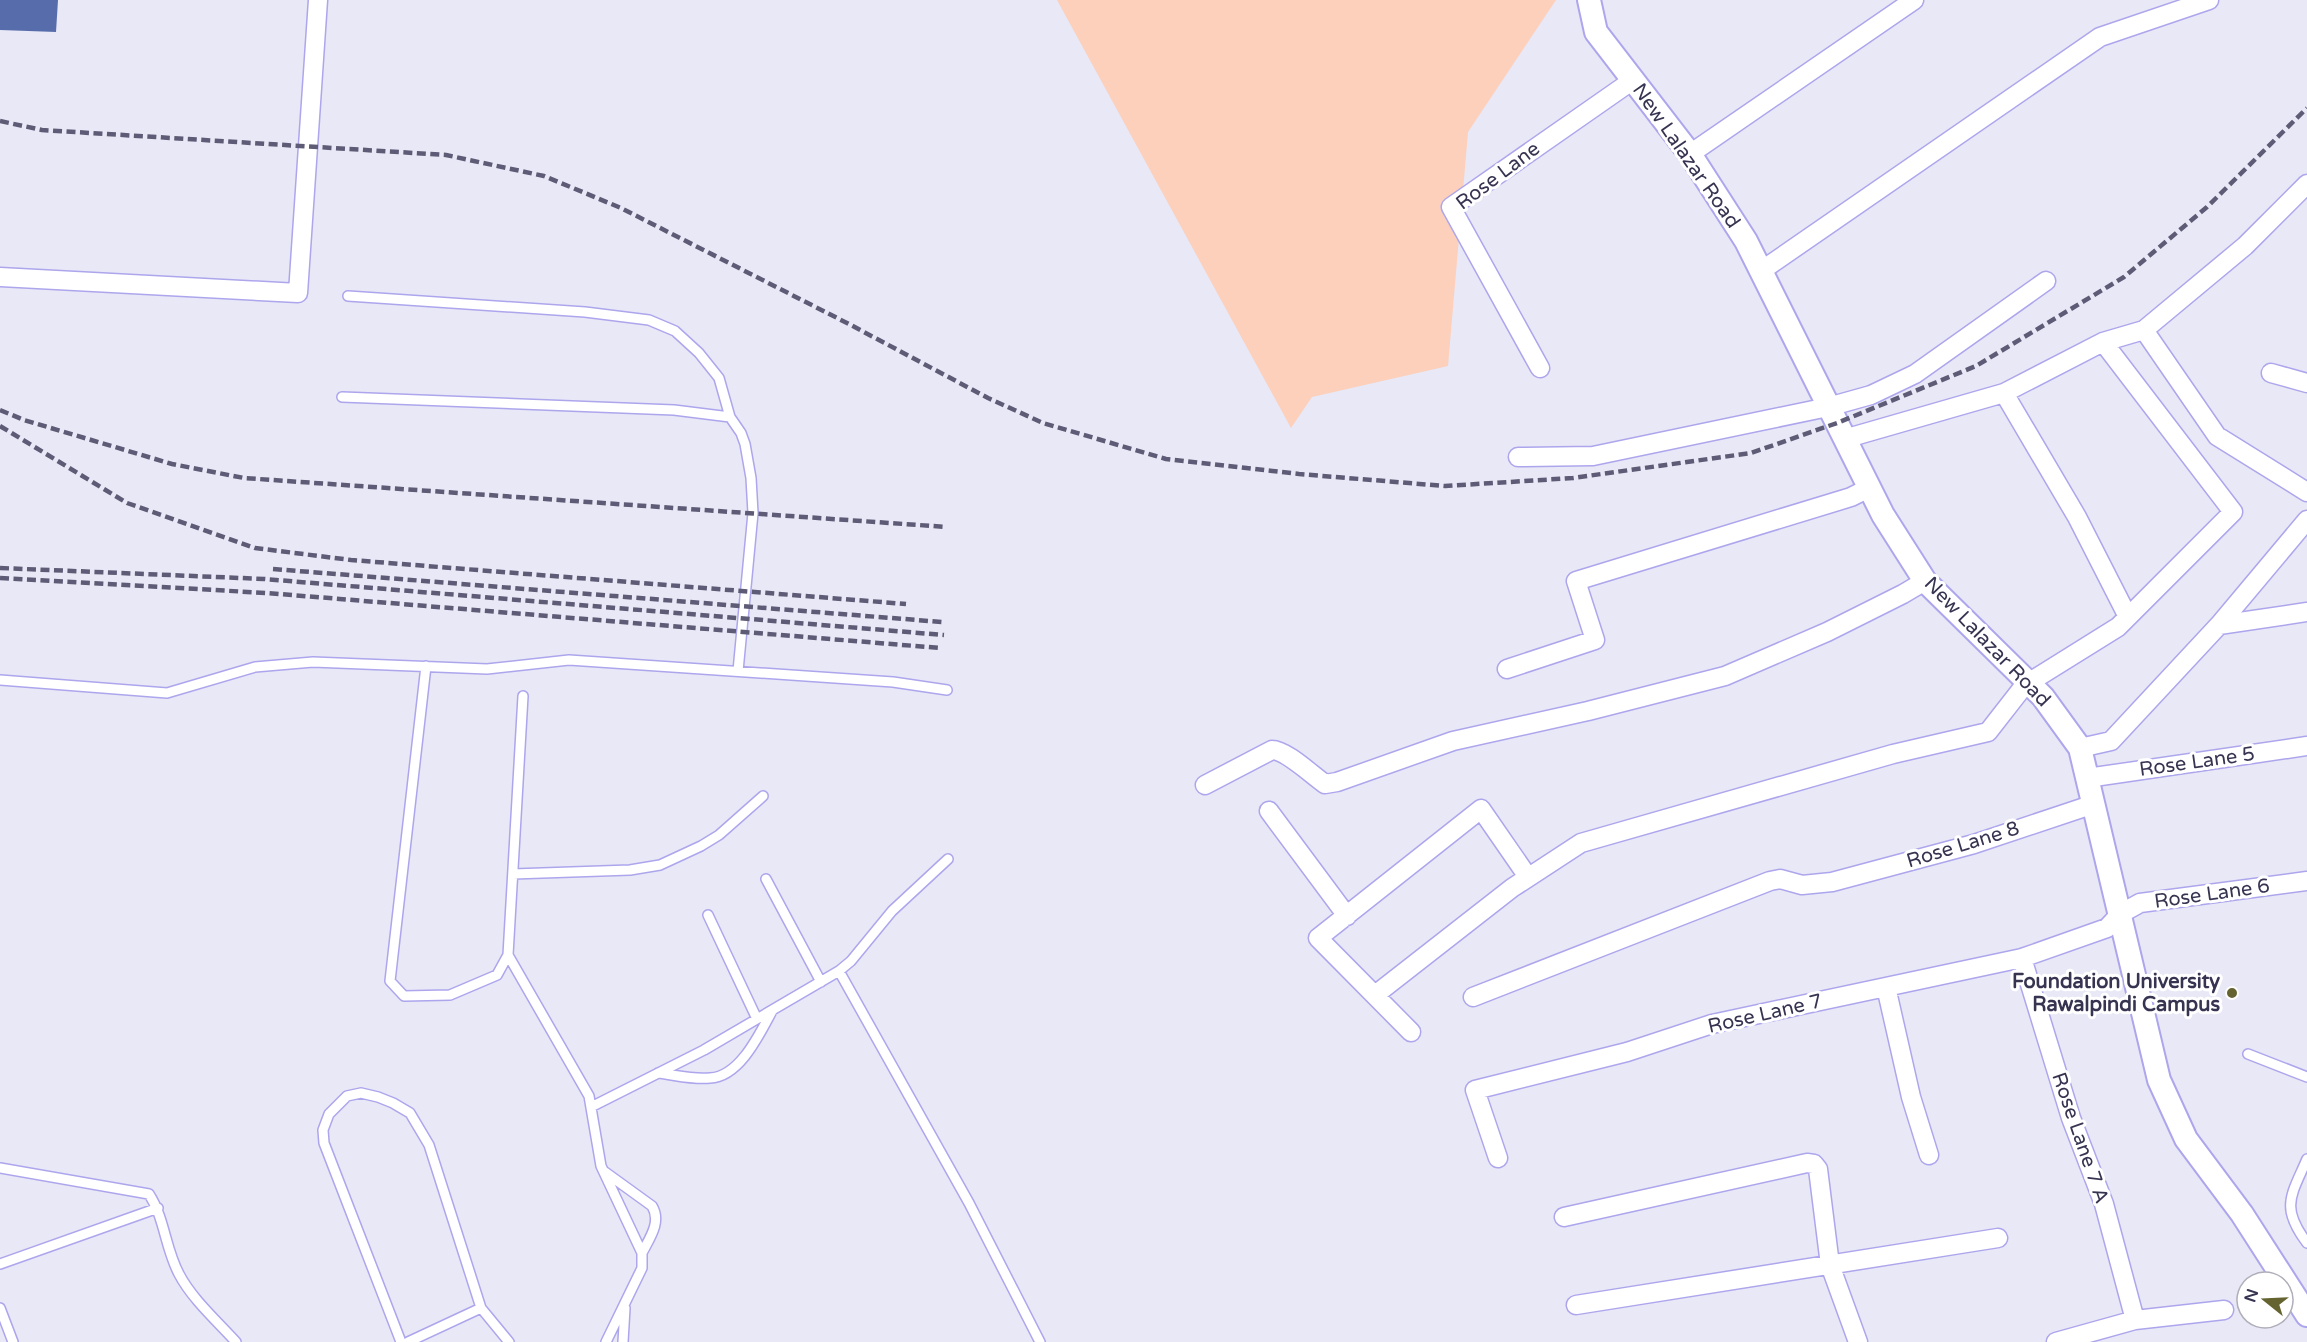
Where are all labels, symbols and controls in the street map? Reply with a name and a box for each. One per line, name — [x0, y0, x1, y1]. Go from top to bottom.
street label: New Lalazar Road — [1627, 79, 1745, 233]
street label: Rose Lane — [1451, 137, 1545, 215]
street label: New Lalazar Road — [1919, 572, 2055, 712]
street label: Rose Lane 5 — [2138, 742, 2256, 782]
street label: Rose Lane 8 — [1904, 816, 2022, 874]
street label: Rose Lane 6 — [2153, 874, 2271, 914]
place label: Foundation University Rawalpindi Campus — [2012, 970, 2220, 1017]
marker: Foundation University Rawalpindi Campus — [2225, 986, 2239, 1000]
street label: Rose Lane 7 — [1706, 989, 1824, 1039]
street label: Rose Lane 7 A — [2046, 1069, 2114, 1207]
north arrow — [2235, 1270, 2295, 1330]
text: N — [2240, 1286, 2263, 1305]

